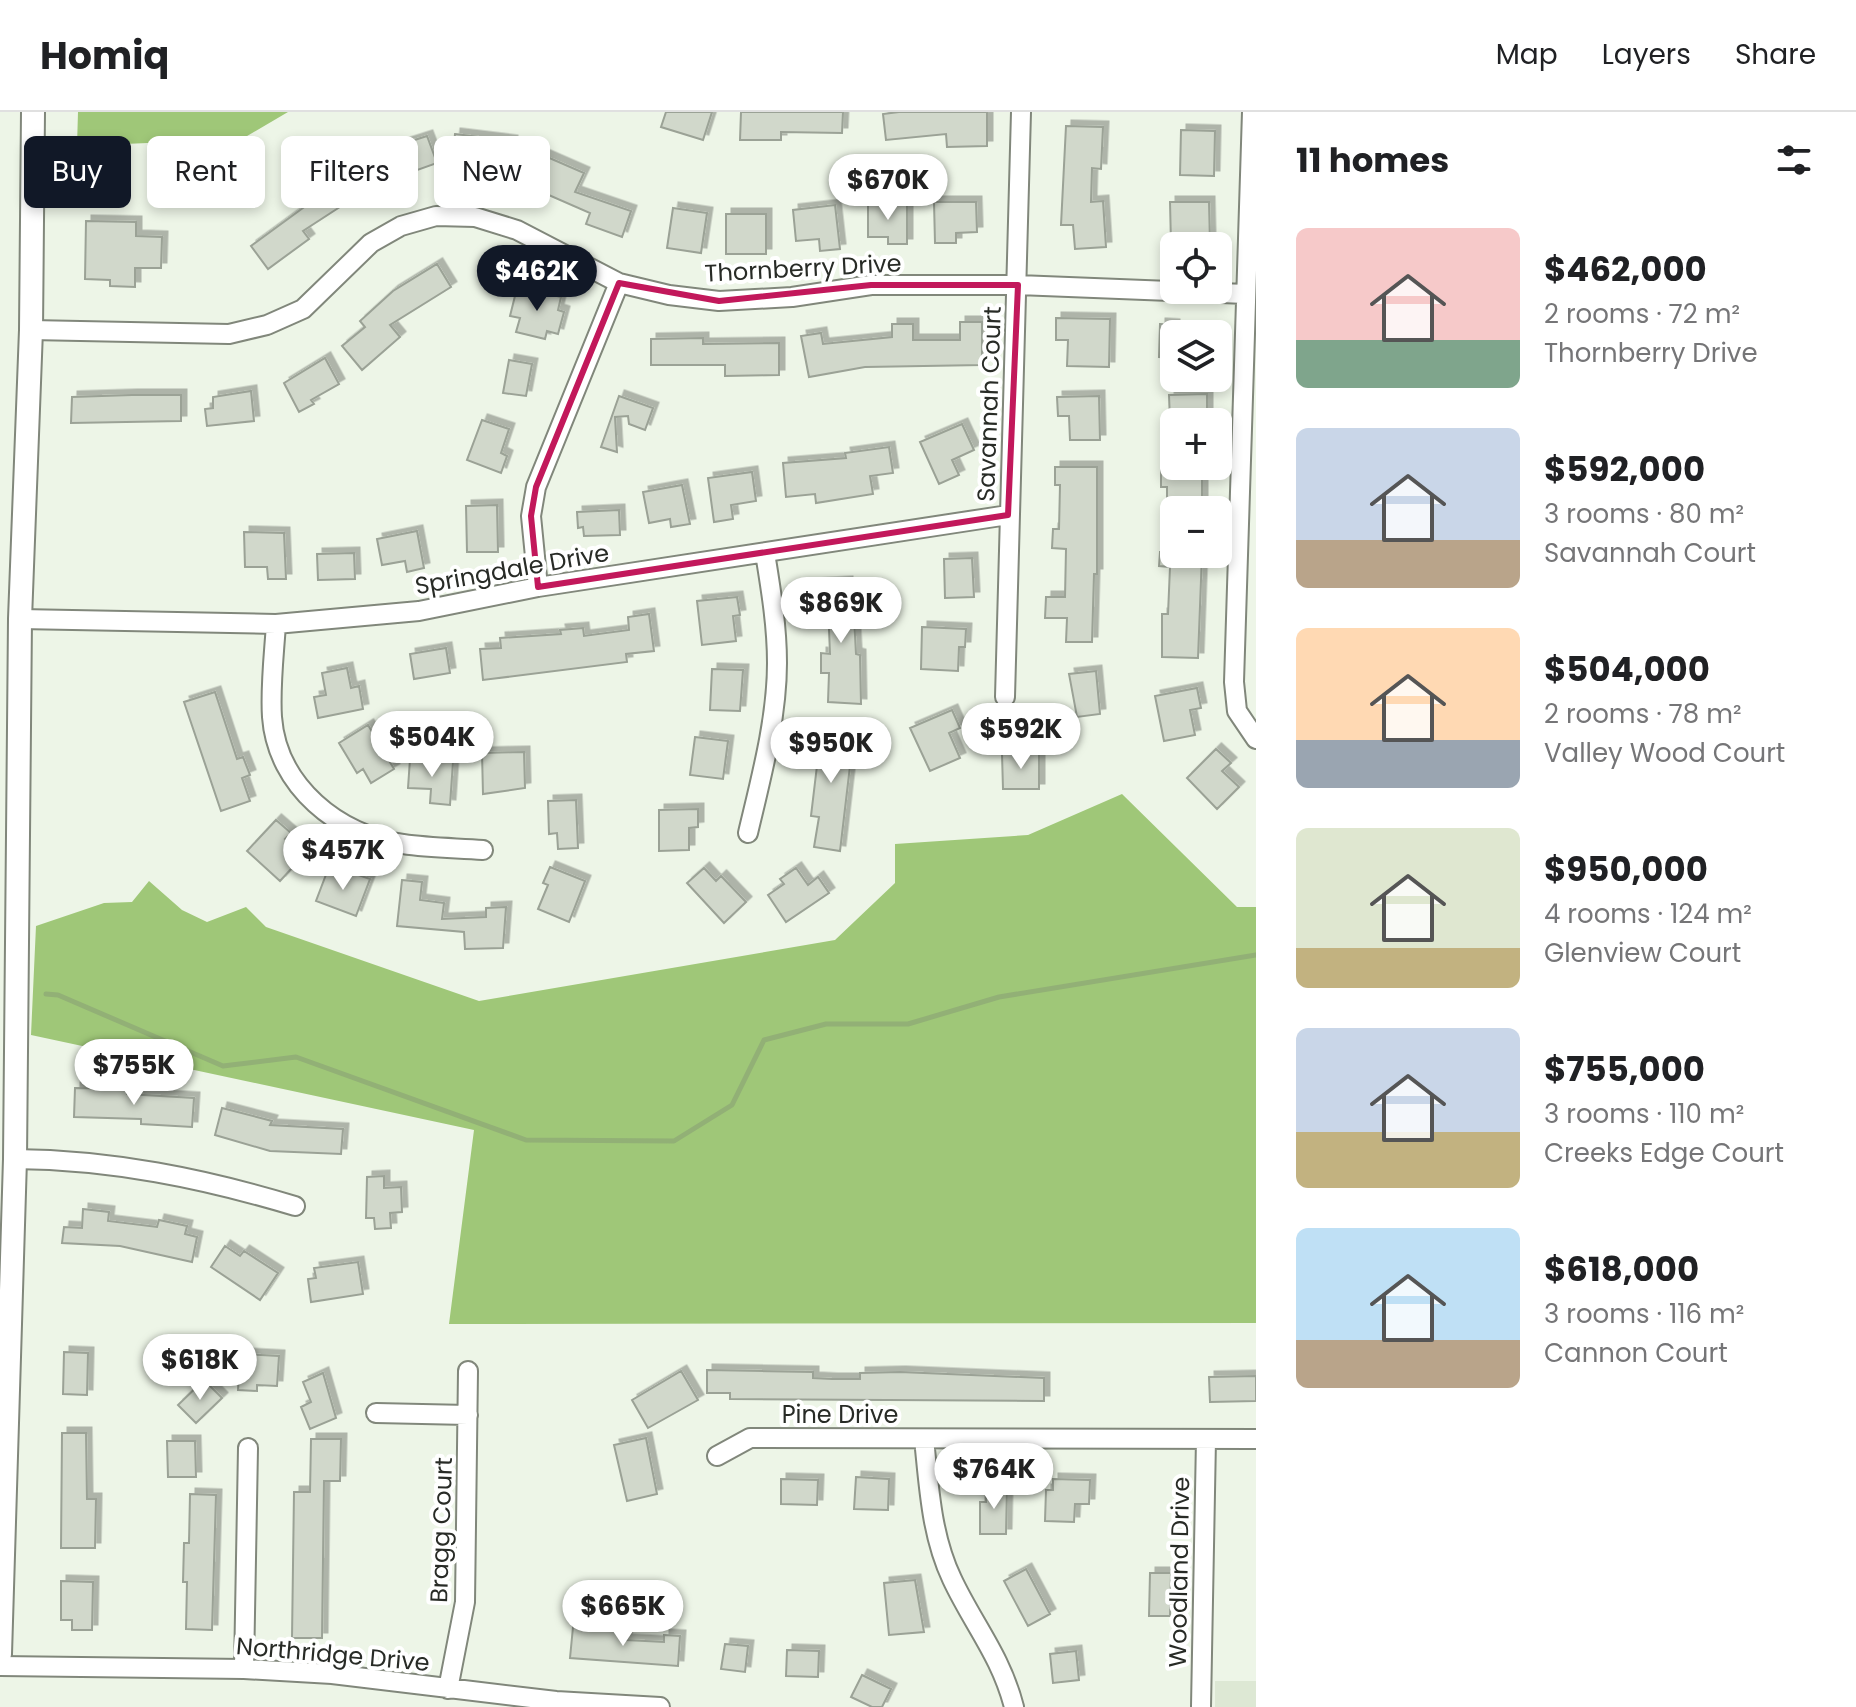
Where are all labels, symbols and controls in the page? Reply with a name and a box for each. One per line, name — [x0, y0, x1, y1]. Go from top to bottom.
text: Homiq — [40, 29, 169, 82]
text: Map — [1496, 35, 1558, 74]
text: Layers — [1602, 35, 1691, 74]
text: Share — [1735, 35, 1816, 74]
chip: Buy — [24, 136, 131, 208]
chip: Rent — [147, 136, 265, 208]
chip: Filters — [281, 136, 418, 208]
chip: New — [434, 136, 550, 208]
text: 11 homes — [1296, 136, 1449, 184]
icon: filters — [1772, 138, 1816, 182]
pin: $670K — [832, 154, 944, 222]
text: $670K — [847, 162, 929, 198]
map controls — [1160, 232, 1232, 568]
button: locate — [1160, 232, 1232, 304]
pin: $462K — [481, 245, 593, 313]
text: $462,000 — [1544, 245, 1707, 293]
street label: Thornberry Drive — [704, 246, 902, 290]
text: $462K — [495, 253, 579, 289]
icon: home — [1360, 260, 1456, 356]
text: 2 rooms · 72 m² — [1544, 296, 1740, 332]
street label: Savannah Court — [969, 306, 1009, 502]
button: layers — [1160, 320, 1232, 392]
text: Thornberry Drive — [1544, 335, 1758, 371]
button: + — [1160, 408, 1232, 480]
text: $592,000 — [1544, 445, 1705, 493]
icon: home — [1360, 460, 1456, 556]
button: − — [1160, 496, 1232, 568]
text: 3 rooms · 80 m² — [1544, 496, 1744, 532]
text: Savannah Court — [1544, 535, 1756, 571]
street label: Springdale Drive — [412, 536, 612, 602]
pin: $869K — [785, 577, 897, 645]
text: $869K — [799, 585, 883, 621]
text: $504,000 — [1544, 645, 1710, 693]
icon: home — [1360, 660, 1456, 756]
text: 2 rooms · 78 m² — [1544, 696, 1742, 732]
pin: $592K — [965, 703, 1077, 771]
pin: $504K — [376, 711, 488, 779]
text: $592K — [980, 711, 1062, 747]
pin: $950K — [775, 717, 887, 785]
text: $504K — [389, 719, 475, 755]
text: $950K — [788, 725, 874, 761]
text: Valley Wood Court — [1544, 735, 1785, 771]
pin: $457K — [287, 824, 399, 892]
text: $457K — [301, 832, 385, 868]
text: $950,000 — [1544, 845, 1708, 893]
icon: home — [1360, 860, 1456, 956]
text: 4 rooms · 124 m² — [1544, 896, 1752, 932]
text: Glenview Court — [1544, 935, 1741, 971]
pin: $755K — [78, 1039, 190, 1107]
text: $755,000 — [1544, 1045, 1705, 1093]
text: $755K — [93, 1047, 175, 1083]
icon: home — [1360, 1060, 1456, 1156]
text: 3 rooms · 110 m² — [1544, 1096, 1744, 1132]
text: Creeks Edge Court — [1544, 1135, 1784, 1171]
text: $618,000 — [1544, 1245, 1699, 1293]
icon: home — [1360, 1260, 1456, 1356]
text: 3 rooms · 116 m² — [1544, 1296, 1744, 1332]
pin: $618K — [144, 1334, 256, 1402]
text: Cannon Court — [1544, 1335, 1728, 1371]
text: $618K — [161, 1342, 239, 1378]
street label: Pine Drive — [782, 1398, 898, 1431]
pin: $764K — [938, 1443, 1050, 1511]
text: $764K — [952, 1451, 1036, 1487]
street label: Bragg Court — [422, 1457, 460, 1603]
street label: Woodland Drive — [1161, 1476, 1197, 1668]
pin: $665K — [567, 1580, 679, 1648]
text: $665K — [580, 1588, 666, 1624]
street label: Northridge Drive — [235, 1629, 431, 1679]

